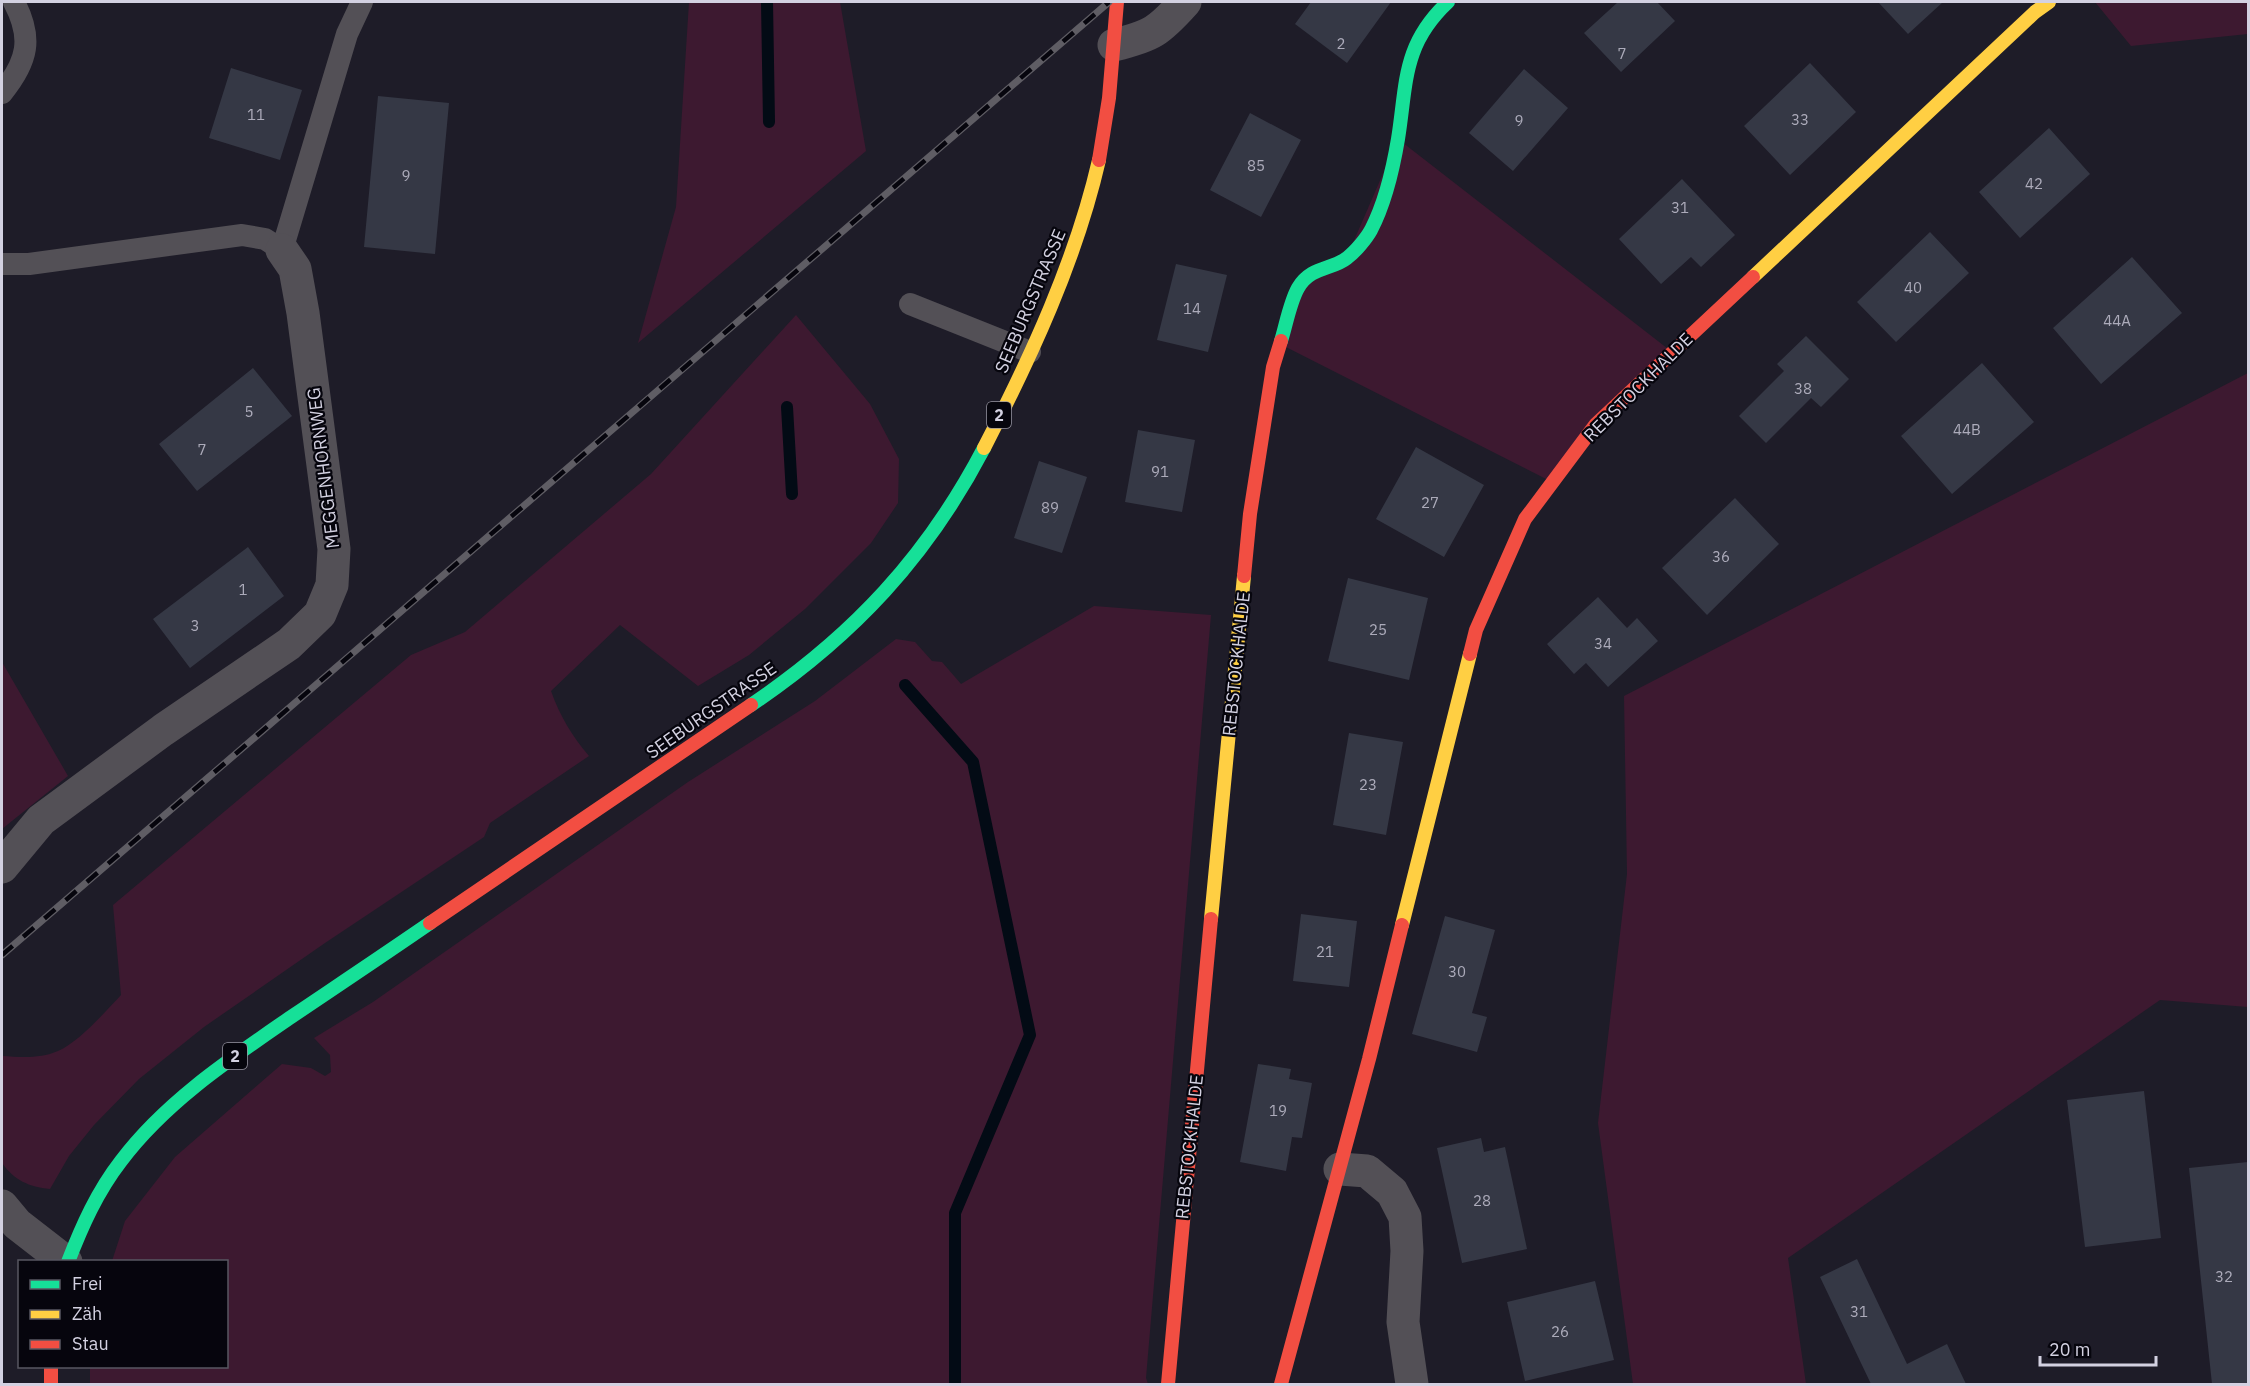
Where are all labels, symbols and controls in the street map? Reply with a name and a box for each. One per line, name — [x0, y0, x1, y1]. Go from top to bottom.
house number: 2 — [1336, 34, 1346, 53]
house number: 7 — [1617, 44, 1627, 63]
house number: 11 — [247, 105, 265, 124]
house number: 33 — [1791, 110, 1809, 129]
house number: 9 — [1514, 111, 1524, 130]
house number: 85 — [1247, 156, 1265, 175]
house number: 9 — [401, 166, 411, 185]
house number: 42 — [2025, 174, 2043, 193]
house number: 31 — [1671, 198, 1689, 217]
street label: SEEBURGSTRASSE — [989, 226, 1071, 376]
house number: 40 — [1904, 278, 1922, 297]
house number: 14 — [1183, 299, 1201, 318]
house number: 44A — [2103, 311, 2131, 330]
street label: REBSTOCKHALDE — [1579, 328, 1697, 446]
house number: 38 — [1794, 379, 1812, 398]
street label: MEGGENHORNWEG — [302, 386, 344, 550]
house number: 5 — [244, 402, 254, 421]
road number: 2 — [987, 402, 1011, 428]
house number: 44B — [1953, 420, 1981, 439]
house number: 7 — [197, 440, 207, 459]
house number: 91 — [1151, 462, 1169, 481]
house number: 27 — [1421, 493, 1439, 512]
house number: 89 — [1041, 498, 1059, 517]
house number: 36 — [1712, 547, 1730, 566]
house number: 1 — [238, 580, 248, 599]
street label: REBSTOCKHALDE — [1217, 591, 1255, 737]
house number: 3 — [190, 616, 200, 635]
house number: 25 — [1369, 620, 1387, 639]
house number: 34 — [1594, 634, 1612, 653]
street label: SEEBURGSTRASSE — [641, 656, 781, 764]
house number: 23 — [1359, 775, 1377, 794]
house number: 21 — [1316, 942, 1334, 961]
house number: 30 — [1448, 962, 1466, 981]
road number: 2 — [223, 1043, 247, 1069]
street label: REBSTOCKHALDE — [1170, 1074, 1208, 1220]
house number: 19 — [1269, 1101, 1287, 1120]
house number: 28 — [1473, 1191, 1491, 1210]
legend — [18, 1260, 228, 1368]
house number: 32 — [2215, 1267, 2233, 1286]
text: Frei — [72, 1272, 103, 1295]
text: Zäh — [72, 1302, 102, 1325]
house number: 31 — [1850, 1302, 1868, 1321]
house number: 26 — [1551, 1322, 1569, 1341]
scale bar — [2040, 1329, 2156, 1367]
text: Stau — [72, 1332, 109, 1355]
text: 20 m — [2049, 1338, 2091, 1361]

